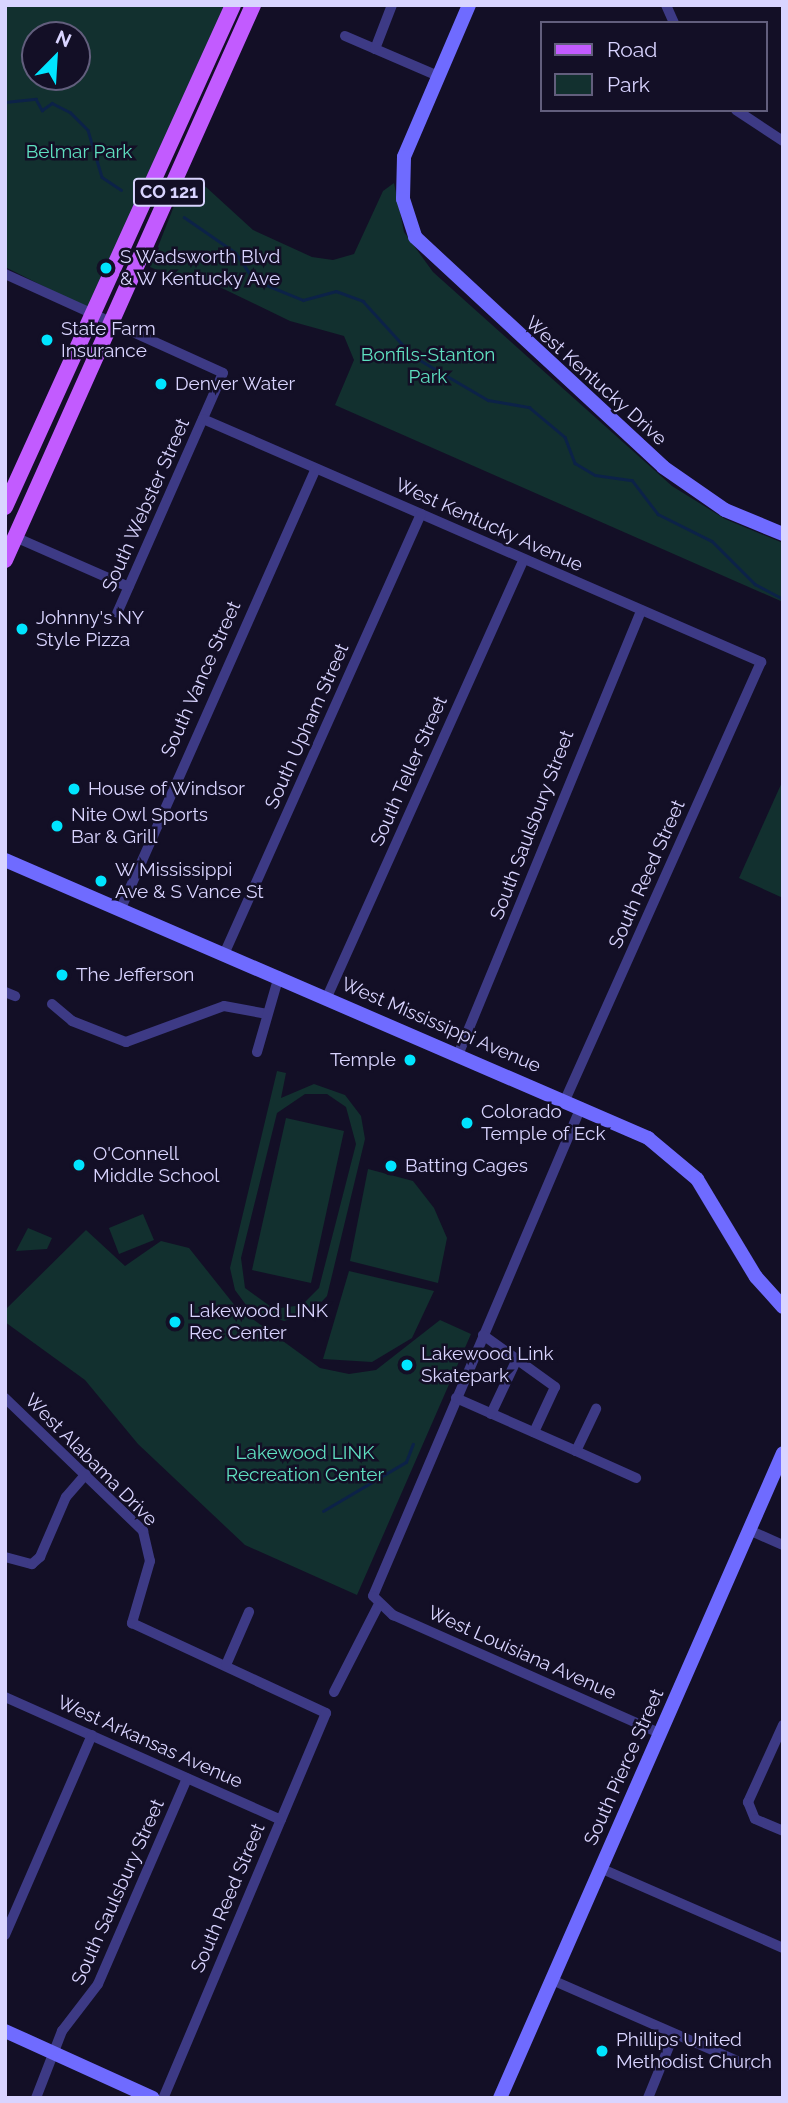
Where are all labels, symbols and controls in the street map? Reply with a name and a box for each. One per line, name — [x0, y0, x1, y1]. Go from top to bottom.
north arrow — [21, 21, 91, 91]
legend — [540, 21, 767, 112]
text: N — [53, 26, 75, 52]
text: Road — [607, 37, 657, 62]
text: Park — [607, 72, 650, 97]
park label: Belmar Park — [25, 141, 133, 163]
road number: CO 121 — [132, 177, 206, 206]
place label: S Wadsworth Blvd & W Kentucky Ave — [120, 246, 282, 290]
marker: S Wadsworth Blvd & W Kentucky Ave — [98, 260, 114, 276]
street label: West Kentucky Drive — [521, 311, 671, 451]
place label: State Farm Insurance — [61, 318, 156, 362]
marker: State Farm Insurance — [39, 332, 55, 348]
park label: Bonfils-Stanton Park — [361, 344, 495, 388]
place label: Denver Water — [175, 373, 296, 395]
marker: Denver Water — [153, 376, 169, 392]
street label: South Webster Street — [97, 414, 195, 596]
street label: West Kentucky Avenue — [391, 473, 587, 577]
street label: South Vance Street — [156, 597, 246, 761]
place label: Johnny's NY Style Pizza — [36, 607, 144, 651]
marker: Johnny's NY Style Pizza — [14, 621, 30, 637]
street label: South Upham Street — [260, 640, 354, 812]
street label: South Teller Street — [365, 692, 453, 850]
street label: South Saulsbury Street — [485, 727, 579, 923]
place label: House of Windsor — [88, 778, 246, 800]
marker: House of Windsor — [66, 781, 82, 797]
street label: South Reed Street — [604, 796, 690, 952]
place label: Nite Owl Sports Bar & Grill — [71, 804, 209, 848]
marker: Nite Owl Sports Bar & Grill — [49, 818, 65, 834]
place label: W Mississippi Ave & S Vance St — [115, 859, 264, 903]
marker: W Mississippi Ave & S Vance St — [93, 873, 109, 889]
place label: The Jefferson — [76, 964, 195, 986]
marker: The Jefferson — [54, 967, 70, 983]
street label: West Mississippi Avenue — [338, 972, 544, 1078]
place label: Temple — [330, 1049, 396, 1071]
marker: Temple — [402, 1052, 418, 1068]
place label: Colorado Temple of Eck — [481, 1101, 606, 1145]
marker: Colorado Temple of Eck — [459, 1115, 475, 1131]
place label: O'Connell Middle School — [93, 1143, 219, 1187]
place label: Batting Cages — [405, 1155, 528, 1177]
marker: O'Connell Middle School — [71, 1157, 87, 1173]
marker: Batting Cages — [383, 1158, 399, 1174]
place label: Lakewood LINK Rec Center — [189, 1300, 328, 1344]
marker: Lakewood LINK Rec Center — [167, 1314, 183, 1330]
place label: Lakewood Link Skatepark — [421, 1343, 554, 1387]
marker: Lakewood Link Skatepark — [399, 1357, 415, 1373]
street label: West Alabama Drive — [20, 1389, 162, 1531]
park label: Lakewood LINK Recreation Center — [226, 1442, 384, 1486]
street label: West Louisiana Avenue — [424, 1601, 620, 1705]
street label: South Pierce Street — [579, 1685, 669, 1849]
street label: West Arkansas Avenue — [53, 1691, 247, 1793]
street label: South Saulsbury Street — [67, 1795, 169, 1989]
street label: South Reed Street — [186, 1820, 270, 1976]
place label: Phillips United Methodist Church — [616, 2029, 772, 2073]
marker: Phillips United Methodist Church — [594, 2043, 610, 2059]

